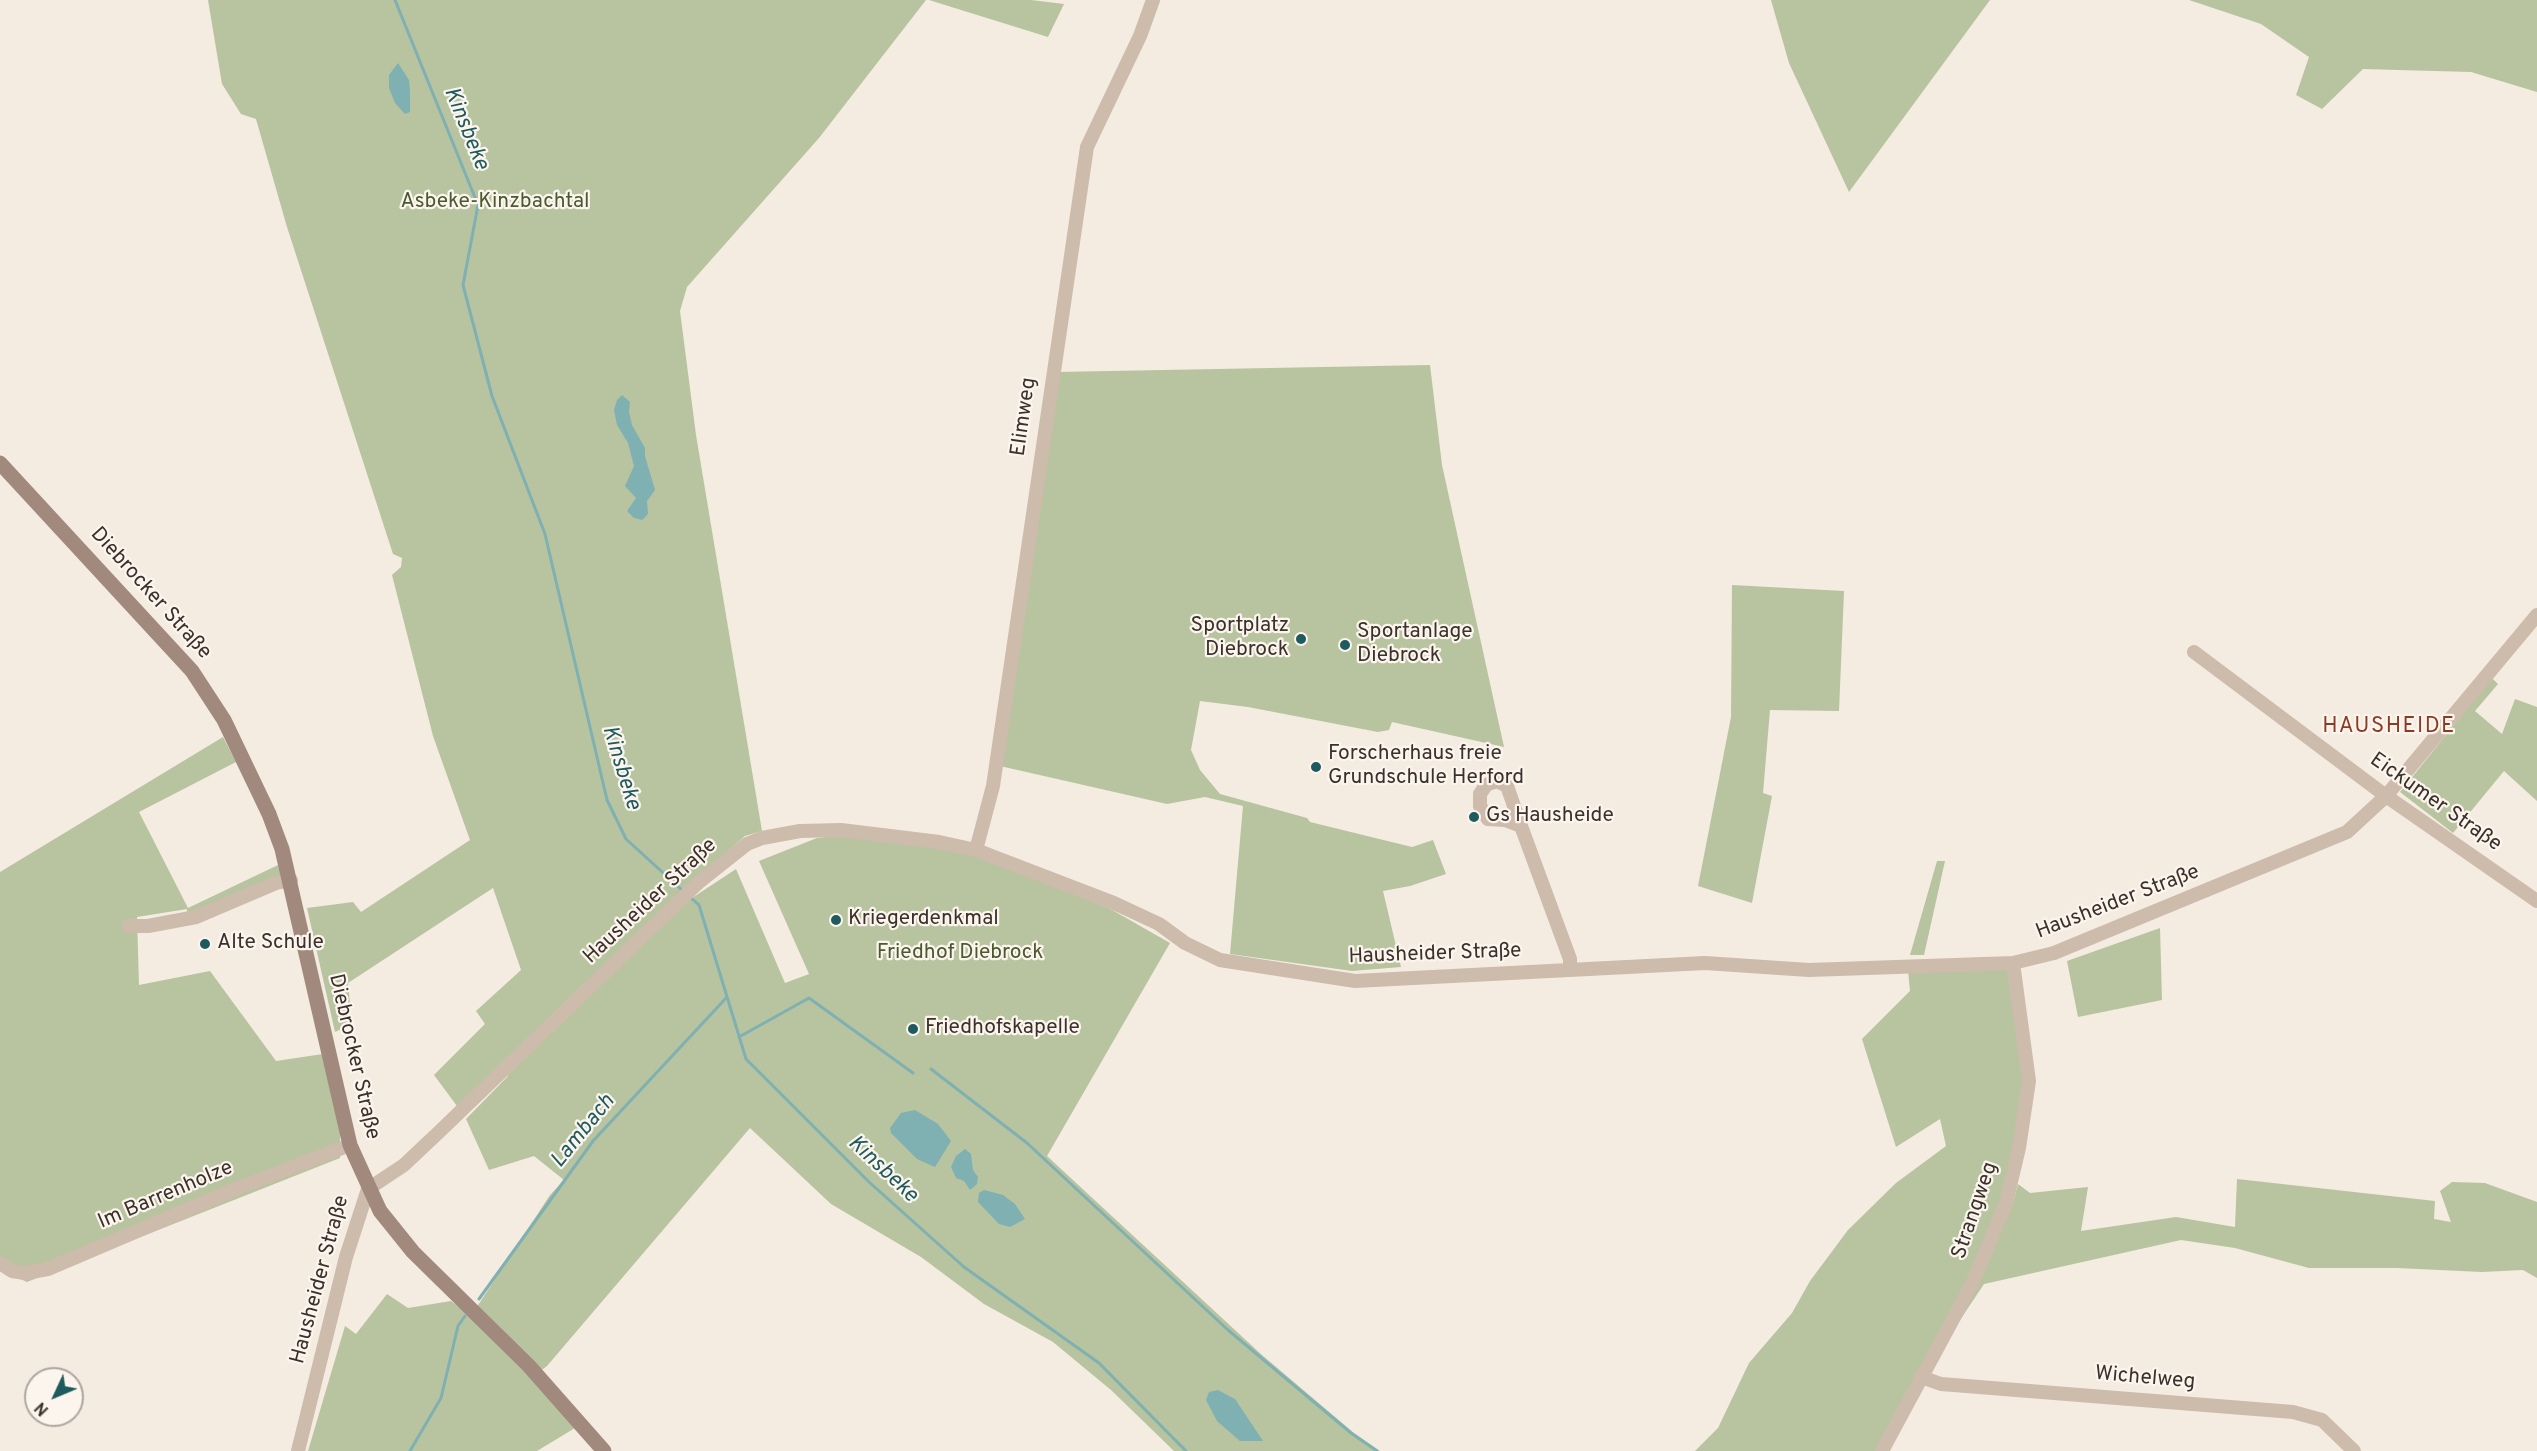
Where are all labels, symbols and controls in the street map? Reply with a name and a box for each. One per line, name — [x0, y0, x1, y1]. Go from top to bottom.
water label: Kinsbeke — [437, 84, 493, 174]
park label: Asbeke-Kinzbachtal — [401, 190, 589, 216]
street label: Elimweg — [1007, 376, 1043, 458]
street label: Diebrocker Straße — [84, 523, 216, 665]
place label: Sportplatz Diebrock — [1191, 614, 1289, 664]
place label: Sportanlage Diebrock — [1357, 620, 1473, 670]
marker: Sportplatz Diebrock — [1294, 632, 1308, 646]
marker: Sportanlage Diebrock — [1338, 638, 1352, 652]
district label: HAUSHEIDE — [2322, 715, 2456, 741]
water label: Kinsbeke — [595, 723, 645, 813]
place label: Forscherhaus freie Grundschule Herford — [1328, 742, 1524, 792]
street label: Eickumer Straße — [2364, 748, 2506, 858]
marker: Forscherhaus freie Grundschule Herford — [1309, 760, 1323, 774]
place label: Gs Hausheide — [1486, 804, 1614, 830]
marker: Gs Hausheide — [1467, 810, 1481, 824]
street label: Hausheider Straße — [579, 834, 723, 970]
street label: Hausheider Straße — [2033, 860, 2203, 946]
place label: Kriegerdenkmal — [848, 907, 999, 933]
marker: Kriegerdenkmal — [829, 913, 843, 927]
place label: Alte Schule — [217, 931, 324, 957]
marker: Alte Schule — [198, 937, 212, 951]
street label: Hausheider Straße — [1348, 939, 1522, 971]
park label: Friedhof Diebrock — [877, 941, 1043, 967]
street label: Diebrocker Straße — [322, 972, 384, 1142]
place label: Friedhofskapelle — [925, 1016, 1080, 1042]
marker: Friedhofskapelle — [906, 1022, 920, 1036]
water label: Lambach — [546, 1090, 622, 1174]
water label: Kinsbeke — [841, 1131, 923, 1209]
street label: Im Barrenholze — [95, 1156, 237, 1236]
street label: Strangweg — [1948, 1159, 2004, 1263]
street label: Hausheider Straße — [286, 1193, 356, 1367]
street label: Wichelweg — [2094, 1362, 2196, 1396]
north arrow — [24, 1367, 84, 1427]
text: N — [31, 1397, 54, 1419]

